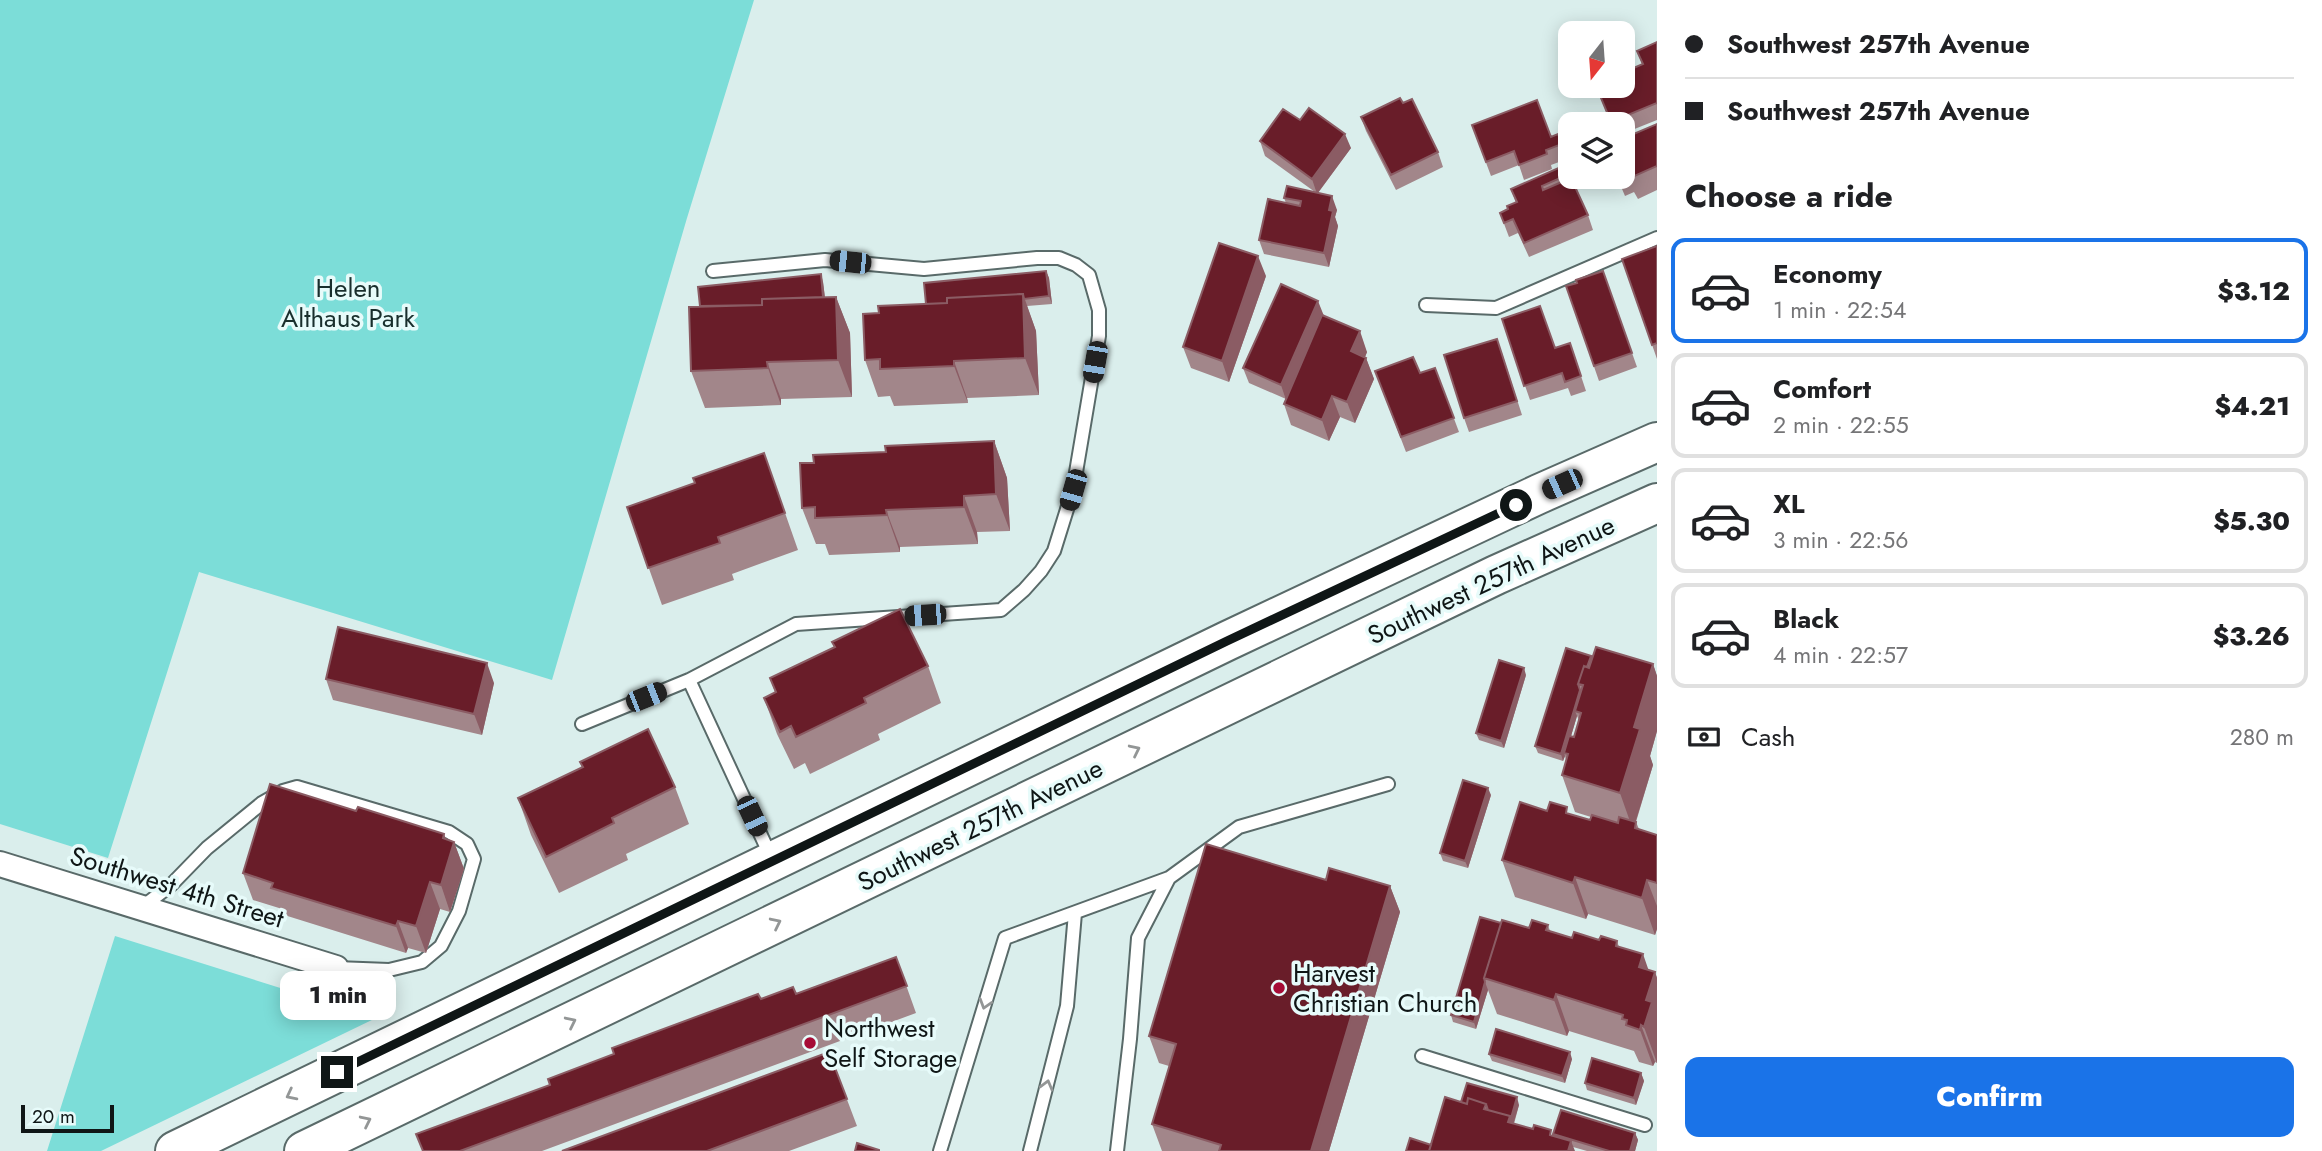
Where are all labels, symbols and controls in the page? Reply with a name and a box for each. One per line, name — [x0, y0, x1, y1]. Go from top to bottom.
north arrow — [1558, 21, 1634, 98]
map controls — [1558, 21, 1635, 189]
text: Southwest 257th Avenue — [1727, 25, 2030, 63]
text: Southwest 257th Avenue — [1727, 92, 2030, 130]
button: layers — [1558, 112, 1635, 189]
text: Choose a ride — [1685, 173, 1893, 219]
car — [829, 249, 872, 275]
text: Economy — [1773, 255, 1882, 293]
icon: car — [1689, 259, 1752, 322]
park label: Helen Althaus Park — [281, 269, 415, 337]
text: $3.12 — [2217, 272, 2290, 310]
text: 1 min · 22:54 — [1773, 293, 1906, 327]
car — [1082, 339, 1109, 385]
text: Comfort — [1773, 370, 1871, 408]
icon: car — [1689, 374, 1752, 437]
text: $4.21 — [2214, 387, 2290, 425]
text: 2 min · 22:55 — [1773, 408, 1909, 442]
car — [1539, 466, 1586, 502]
car — [1058, 467, 1089, 513]
text: XL — [1773, 485, 1805, 523]
route start — [1500, 489, 1532, 521]
icon: car — [1689, 489, 1752, 552]
text: $5.30 — [2213, 502, 2290, 540]
street label: Southwest 257th Avenue — [1361, 506, 1621, 654]
text: 3 min · 22:56 — [1773, 523, 1908, 557]
text: Black — [1773, 600, 1839, 638]
car — [904, 603, 947, 627]
icon: car — [1689, 604, 1752, 667]
text: $3.26 — [2213, 617, 2290, 655]
text: 4 min · 22:57 — [1773, 638, 1908, 672]
car — [623, 679, 670, 715]
icon: cash — [1685, 718, 1723, 756]
text: Cash — [1741, 718, 1795, 756]
text: 280 m — [2230, 720, 2294, 754]
one-way arrow — [1128, 744, 1140, 758]
street label: Southwest 257th Avenue — [851, 749, 1109, 901]
car — [734, 793, 771, 839]
street label: Southwest 4th Street — [65, 836, 289, 938]
one-way arrow — [768, 918, 781, 932]
place label: Harvest Christian Church — [1293, 954, 1477, 1022]
callout: 1 min — [279, 970, 395, 1020]
text: 1 min — [309, 978, 367, 1012]
marker: Harvest Christian Church — [1271, 980, 1287, 996]
one-way arrow — [979, 997, 994, 1009]
place label: Northwest Self Storage — [824, 1009, 957, 1077]
one-way arrow — [564, 1017, 576, 1031]
marker: Northwest Self Storage — [802, 1035, 818, 1051]
route end — [321, 1056, 353, 1088]
button: Confirm — [1685, 1057, 2294, 1137]
one-way arrow — [1039, 1079, 1053, 1091]
one-way arrow — [286, 1086, 299, 1100]
scale bar — [21, 1102, 114, 1134]
text: 20 m — [32, 1103, 75, 1130]
one-way arrow — [359, 1116, 371, 1130]

